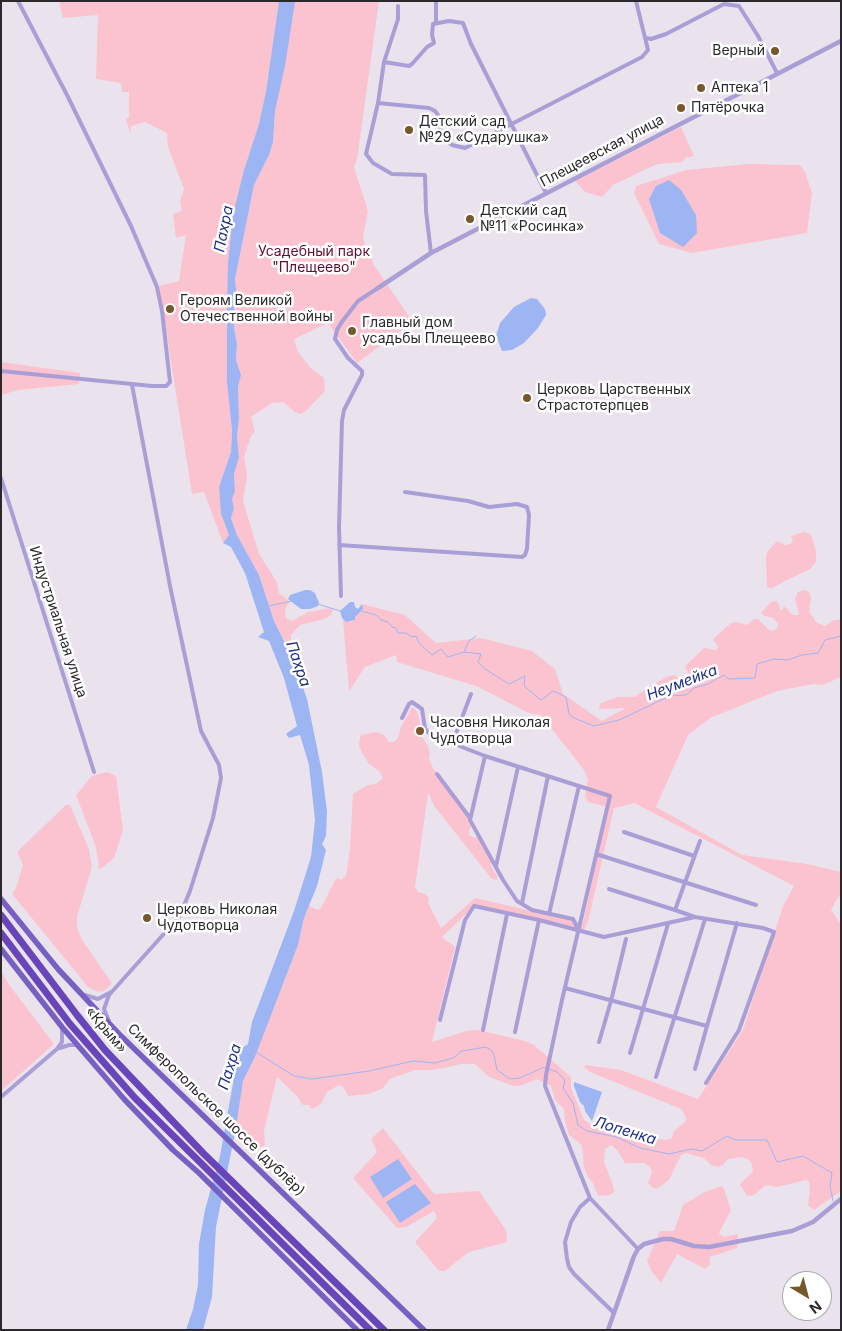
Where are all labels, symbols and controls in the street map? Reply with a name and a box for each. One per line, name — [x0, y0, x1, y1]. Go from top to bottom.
place label: Верный — [712, 43, 765, 59]
marker: Верный — [769, 45, 781, 57]
place label: Аптека 1 — [711, 80, 768, 96]
marker: Аптека 1 — [695, 82, 707, 94]
place label: Пятёрочка — [691, 100, 764, 116]
marker: Пятёрочка — [675, 102, 687, 114]
street label: Плещеевская улица — [537, 111, 667, 191]
place label: Детский сад №29 «Сударушка» — [419, 114, 549, 146]
marker: Детский сад №29 «Сударушка» — [403, 124, 415, 136]
place label: Детский сад №11 «Росинка» — [480, 203, 584, 236]
water label: Пахра — [211, 204, 237, 254]
marker: Детский сад №11 «Росинка» — [464, 213, 476, 225]
park label: Усадебный парк "Плещеево" — [258, 244, 370, 276]
place label: Героям Великой Отечественной войны — [180, 293, 333, 326]
marker: Героям Великой Отечественной войны — [164, 303, 176, 315]
place label: Главный дом усадьбы Плещеево — [362, 315, 496, 348]
marker: Главный дом усадьбы Плещеево — [346, 325, 358, 337]
place label: Церковь Царственных Страстотерпцев — [537, 382, 691, 414]
marker: Церковь Царственных Страстотерпцев — [521, 392, 533, 404]
street label: Индустриальная улица — [26, 544, 90, 700]
water label: Пахра — [282, 639, 314, 689]
water label: Неумейка — [644, 661, 720, 705]
place label: Часовня Николая Чудотворца — [430, 715, 550, 748]
marker: Часовня Николая Чудотворца — [414, 725, 426, 737]
place label: Церковь Николая Чудотворца — [157, 902, 277, 934]
marker: Церковь Николая Чудотворца — [141, 912, 153, 924]
street label: «Крым» — [82, 1003, 130, 1057]
street label: Симферопольское шоссе (дублёр) — [124, 1021, 308, 1199]
water label: Пахра — [215, 1042, 245, 1092]
water label: Лопенка — [592, 1113, 658, 1149]
north arrow — [782, 1271, 832, 1321]
text: N — [806, 1298, 825, 1318]

